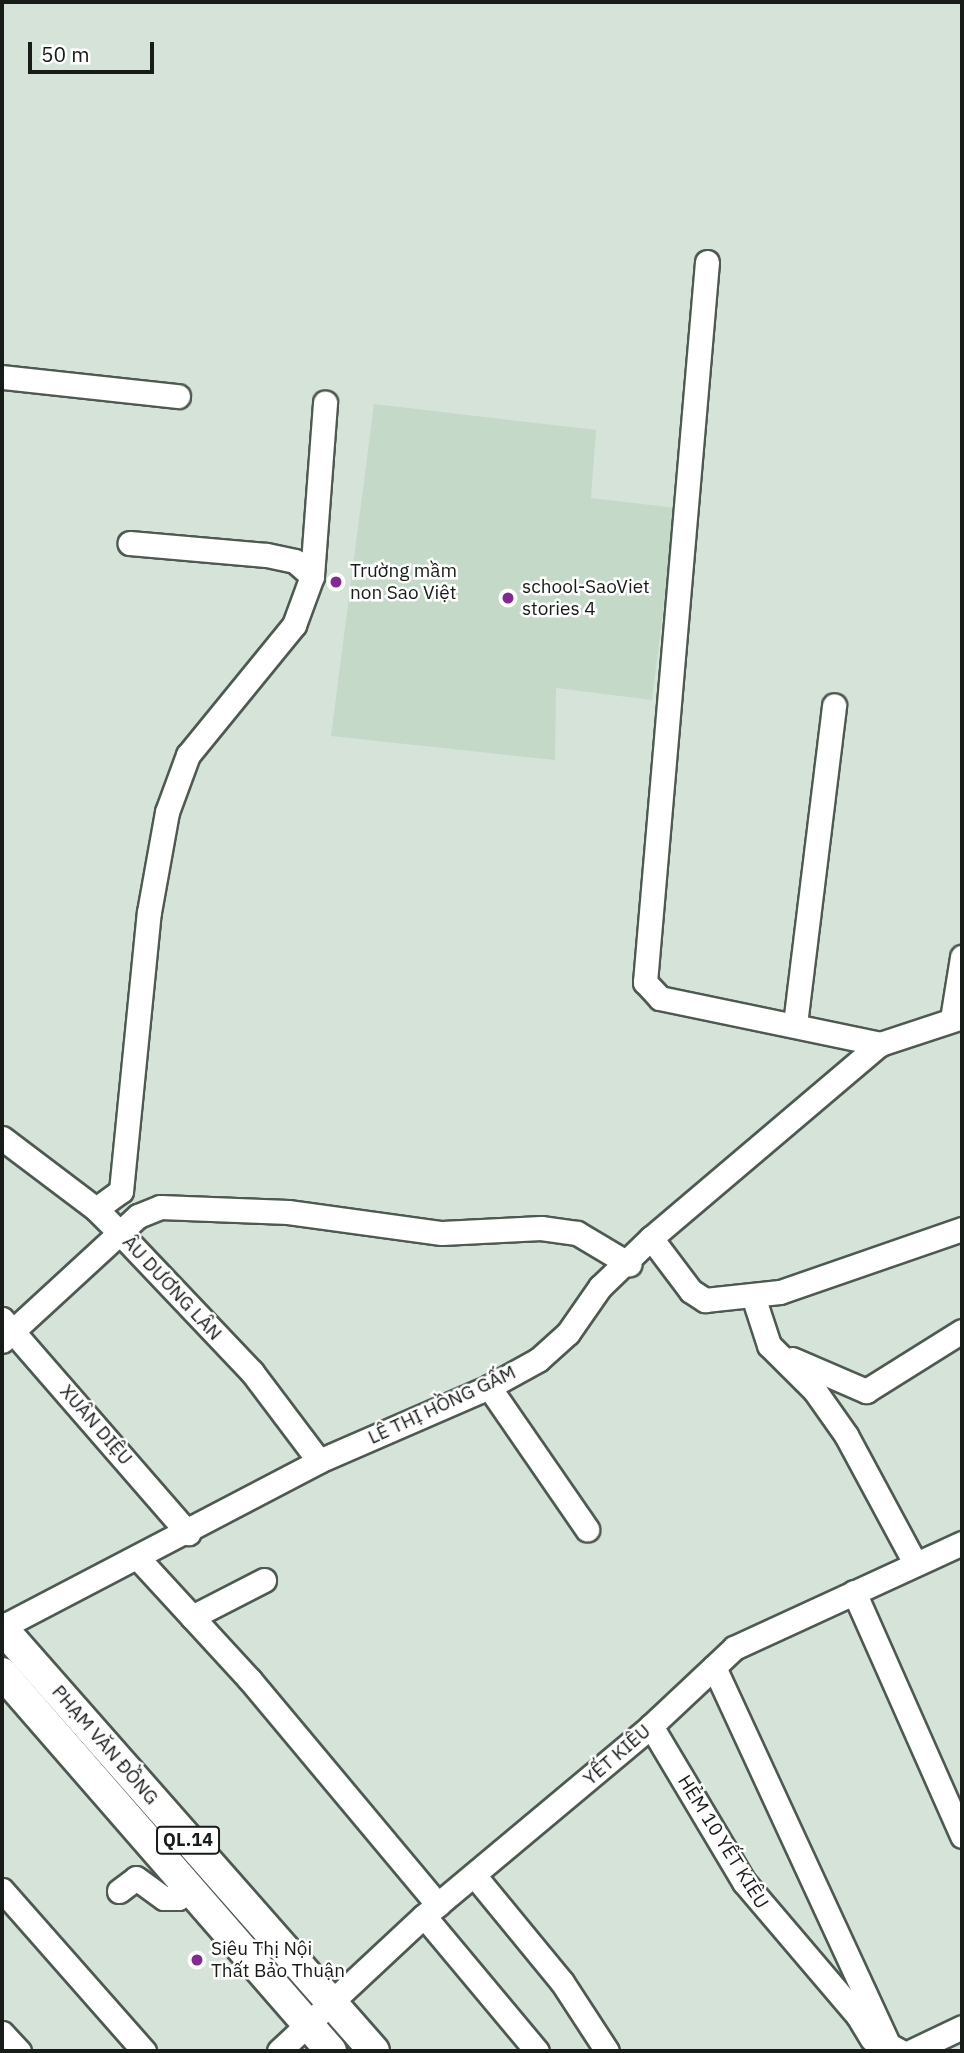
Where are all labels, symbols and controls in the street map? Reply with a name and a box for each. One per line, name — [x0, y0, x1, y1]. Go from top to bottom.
scale bar — [32, 28, 158, 72]
text: 50 m — [41, 40, 90, 68]
place label: Trường mầm non Sao Việt — [350, 560, 457, 604]
marker: Trường mầm non Sao Việt — [328, 574, 344, 590]
place label: school-SaoViet stories 4 — [522, 576, 650, 620]
marker: school-SaoViet stories 4 — [500, 590, 516, 606]
street label: ÂU DƯƠNG LÂN — [118, 1231, 226, 1345]
street label: LÊ THỊ HỒNG GẤM — [365, 1361, 519, 1449]
street label: XUÂN DIỆU — [55, 1380, 137, 1470]
street label: PHẠM VĂN ĐỒNG — [47, 1681, 163, 1809]
street label: YẾT KIÊU — [579, 1720, 655, 1790]
street label: HẺM 10 YẾT KIÊU — [673, 1771, 773, 1913]
road number: QL.14 — [155, 1826, 221, 1854]
place label: Siêu Thị Nội Thất Bảo Thuận — [211, 1938, 345, 1982]
marker: Siêu Thị Nội Thất Bảo Thuận — [189, 1952, 205, 1968]

